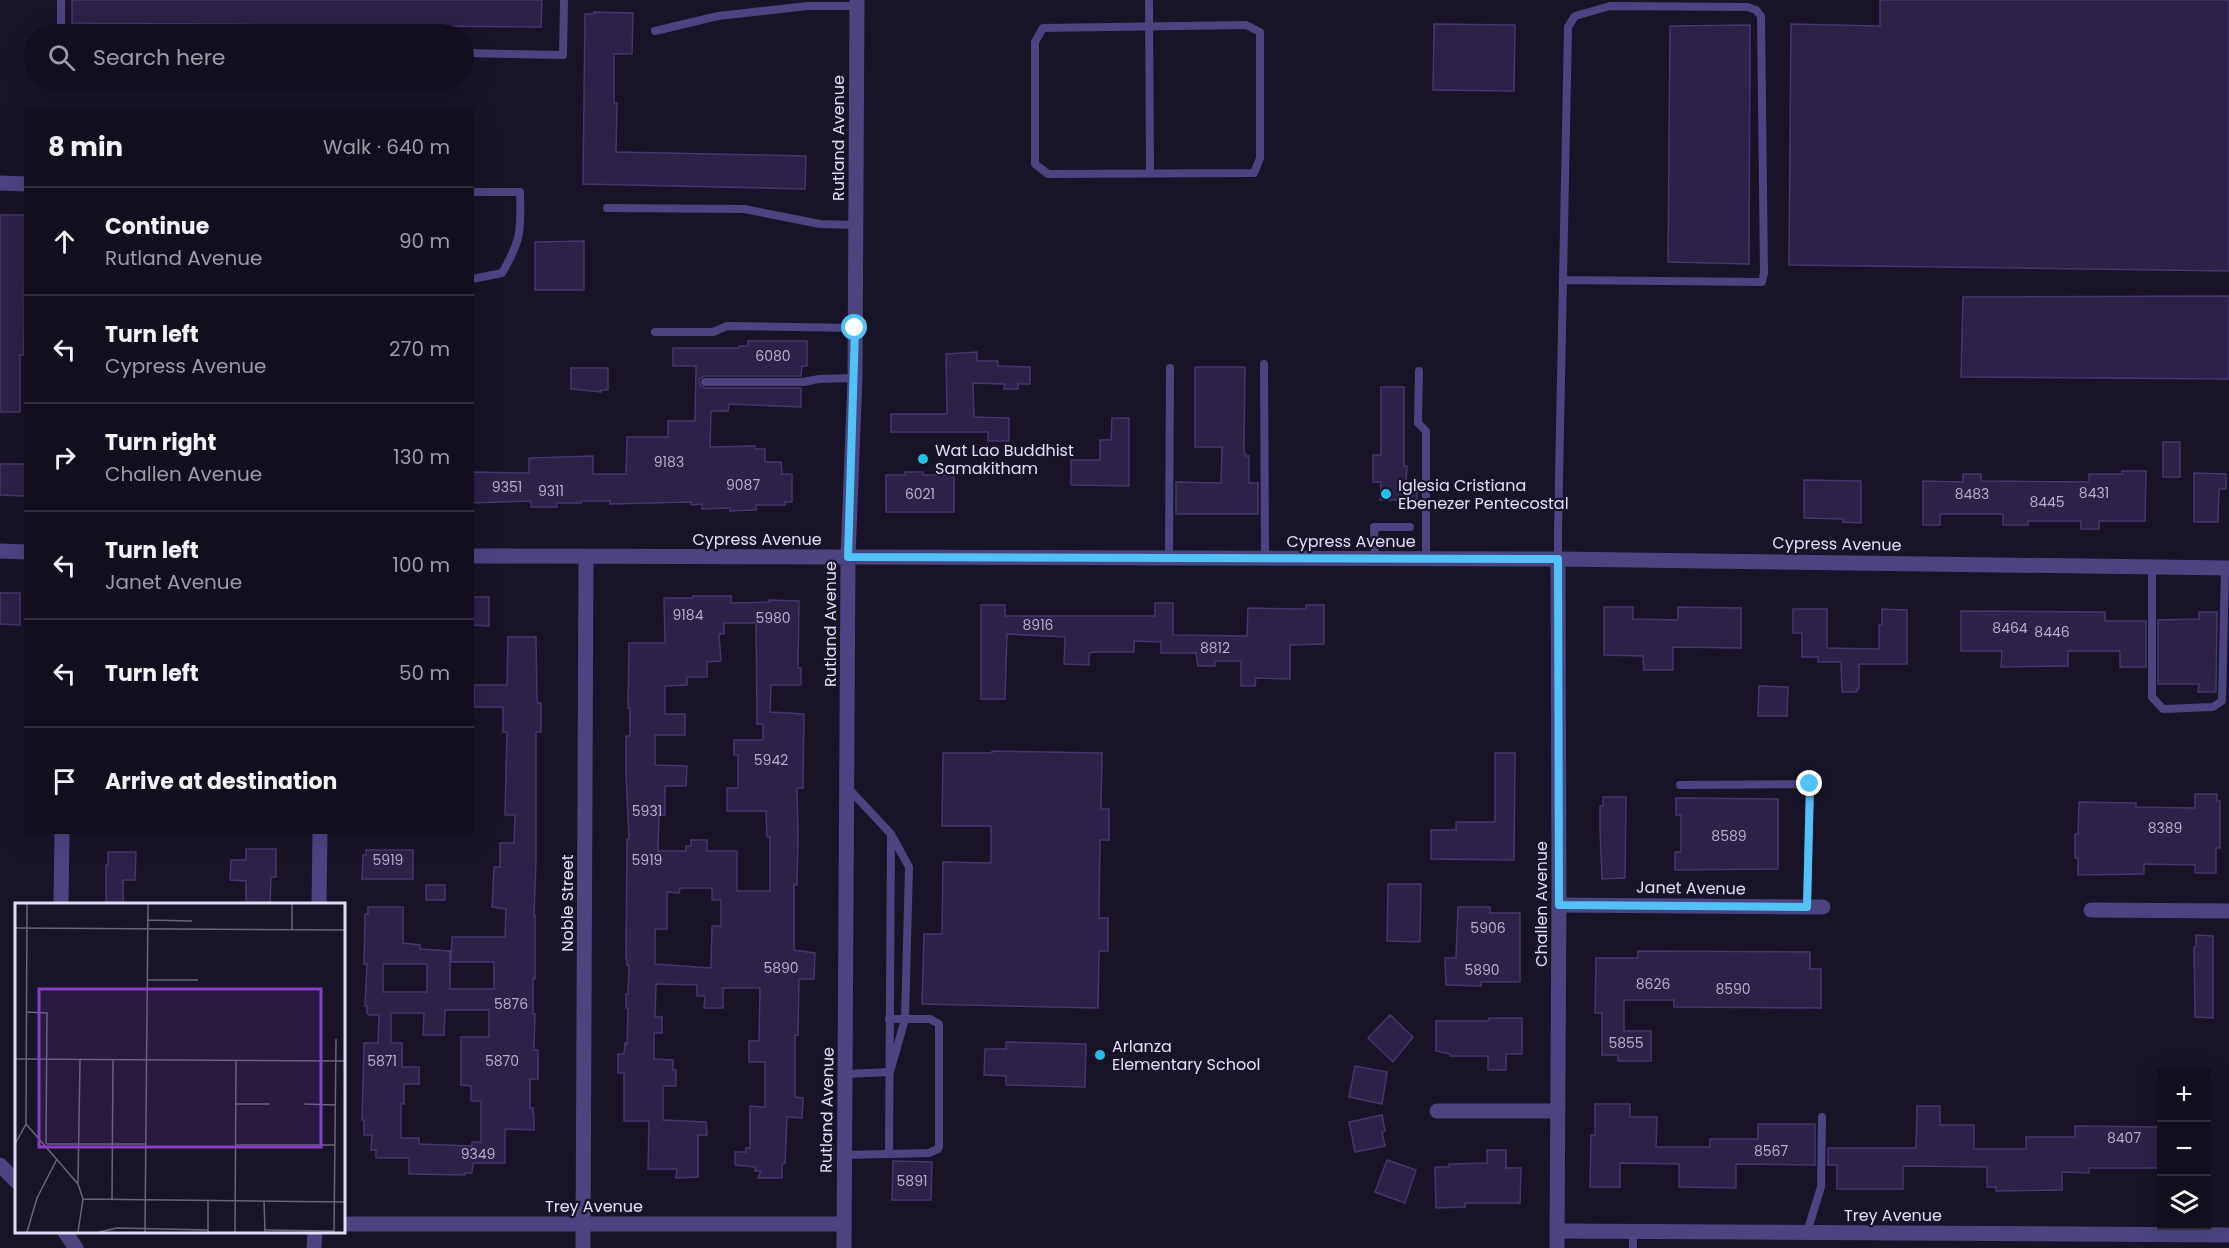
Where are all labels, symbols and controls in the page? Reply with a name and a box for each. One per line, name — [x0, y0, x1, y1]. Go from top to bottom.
search box — [24, 24, 474, 90]
icon: search — [45, 41, 78, 74]
text: Search here — [93, 42, 226, 73]
street label: Rutland Avenue — [827, 75, 850, 201]
text: 8 min — [48, 129, 123, 165]
text: Walk · 640 m — [323, 133, 450, 161]
text: Continue — [105, 211, 209, 242]
icon: ahead — [48, 225, 81, 258]
text: 90 m — [399, 227, 450, 255]
text: Rutland Avenue — [105, 244, 262, 272]
route start — [841, 314, 867, 340]
text: Turn left — [105, 319, 199, 350]
icon: left — [48, 333, 81, 366]
text: 270 m — [389, 335, 450, 363]
house number: 6080 — [755, 346, 791, 366]
text: Cypress Avenue — [105, 352, 266, 380]
text: Turn right — [105, 427, 216, 458]
place label: Wat Lao Buddhist Samakitham — [935, 439, 1074, 480]
icon: right — [48, 441, 81, 474]
text: 130 m — [393, 443, 450, 471]
house number: 9183 — [654, 452, 684, 472]
marker: Wat Lao Buddhist Samakitham — [916, 452, 930, 466]
text: Challen Avenue — [105, 460, 262, 488]
place label: Iglesia Cristiana Ebenezer Pentecostal — [1398, 474, 1569, 515]
house number: 9087 — [726, 475, 760, 495]
house number: 9351 — [492, 477, 522, 497]
house number: 9311 — [538, 481, 564, 501]
house number: 8431 — [2079, 483, 2109, 503]
house number: 6021 — [905, 484, 935, 504]
house number: 8483 — [1955, 484, 1989, 504]
marker: Iglesia Cristiana Ebenezer Pentecostal — [1379, 487, 1393, 501]
house number: 8445 — [2029, 492, 2065, 512]
street label: Cypress Avenue — [692, 528, 822, 551]
street label: Cypress Avenue — [1286, 530, 1416, 553]
street label: Cypress Avenue — [1772, 531, 1902, 557]
text: Turn left — [105, 535, 199, 566]
icon: left — [48, 549, 81, 582]
text: 100 m — [393, 551, 450, 579]
street label: Rutland Avenue — [819, 561, 842, 687]
text: Janet Avenue — [105, 568, 242, 596]
house number: 9184 — [673, 605, 704, 625]
house number: 5980 — [755, 608, 791, 628]
house number: 8916 — [1022, 615, 1054, 635]
house number: 8464 — [1992, 618, 2028, 638]
house number: 8446 — [2034, 622, 2070, 642]
house number: 8812 — [1200, 638, 1230, 658]
icon: left — [48, 657, 81, 690]
text: Turn left — [105, 658, 199, 689]
text: 50 m — [399, 659, 450, 687]
house number: 5942 — [754, 750, 788, 770]
icon: arrive — [48, 765, 81, 798]
text: Arrive at destination — [105, 766, 337, 797]
route end — [1796, 770, 1822, 796]
house number: 5931 — [632, 801, 662, 821]
house number: 8389 — [2148, 818, 2182, 838]
house number: 8589 — [1711, 826, 1747, 846]
street label: Challen Avenue — [1530, 841, 1553, 967]
house number: 5919 — [373, 850, 403, 870]
house number: 5919 — [632, 850, 662, 870]
street label: Noble Street — [556, 854, 579, 952]
street label: Janet Avenue — [1636, 876, 1746, 900]
inset map — [15, 903, 345, 1233]
house number: 5906 — [1470, 918, 1506, 938]
house number: 5890 — [763, 958, 799, 978]
house number: 5890 — [1464, 960, 1500, 980]
house number: 8626 — [1636, 974, 1670, 994]
house number: 8590 — [1715, 979, 1751, 999]
house number: 5876 — [494, 994, 528, 1014]
house number: 5855 — [1608, 1033, 1644, 1053]
place label: Arlanza Elementary School — [1112, 1035, 1260, 1076]
street label: Rutland Avenue — [814, 1047, 840, 1173]
marker: Arlanza Elementary School — [1093, 1048, 1107, 1062]
house number: 5871 — [367, 1051, 397, 1071]
house number: 5870 — [485, 1051, 519, 1071]
map controls — [2157, 1068, 2211, 1230]
button: + — [2157, 1068, 2211, 1122]
button: − — [2157, 1122, 2211, 1176]
house number: 8407 — [2107, 1128, 2141, 1148]
house number: 8567 — [1754, 1141, 1788, 1161]
house number: 9349 — [461, 1144, 495, 1164]
house number: 5891 — [897, 1171, 927, 1191]
button: layers — [2157, 1176, 2211, 1230]
street label: Trey Avenue — [545, 1195, 643, 1218]
street label: Trey Avenue — [1844, 1204, 1942, 1227]

